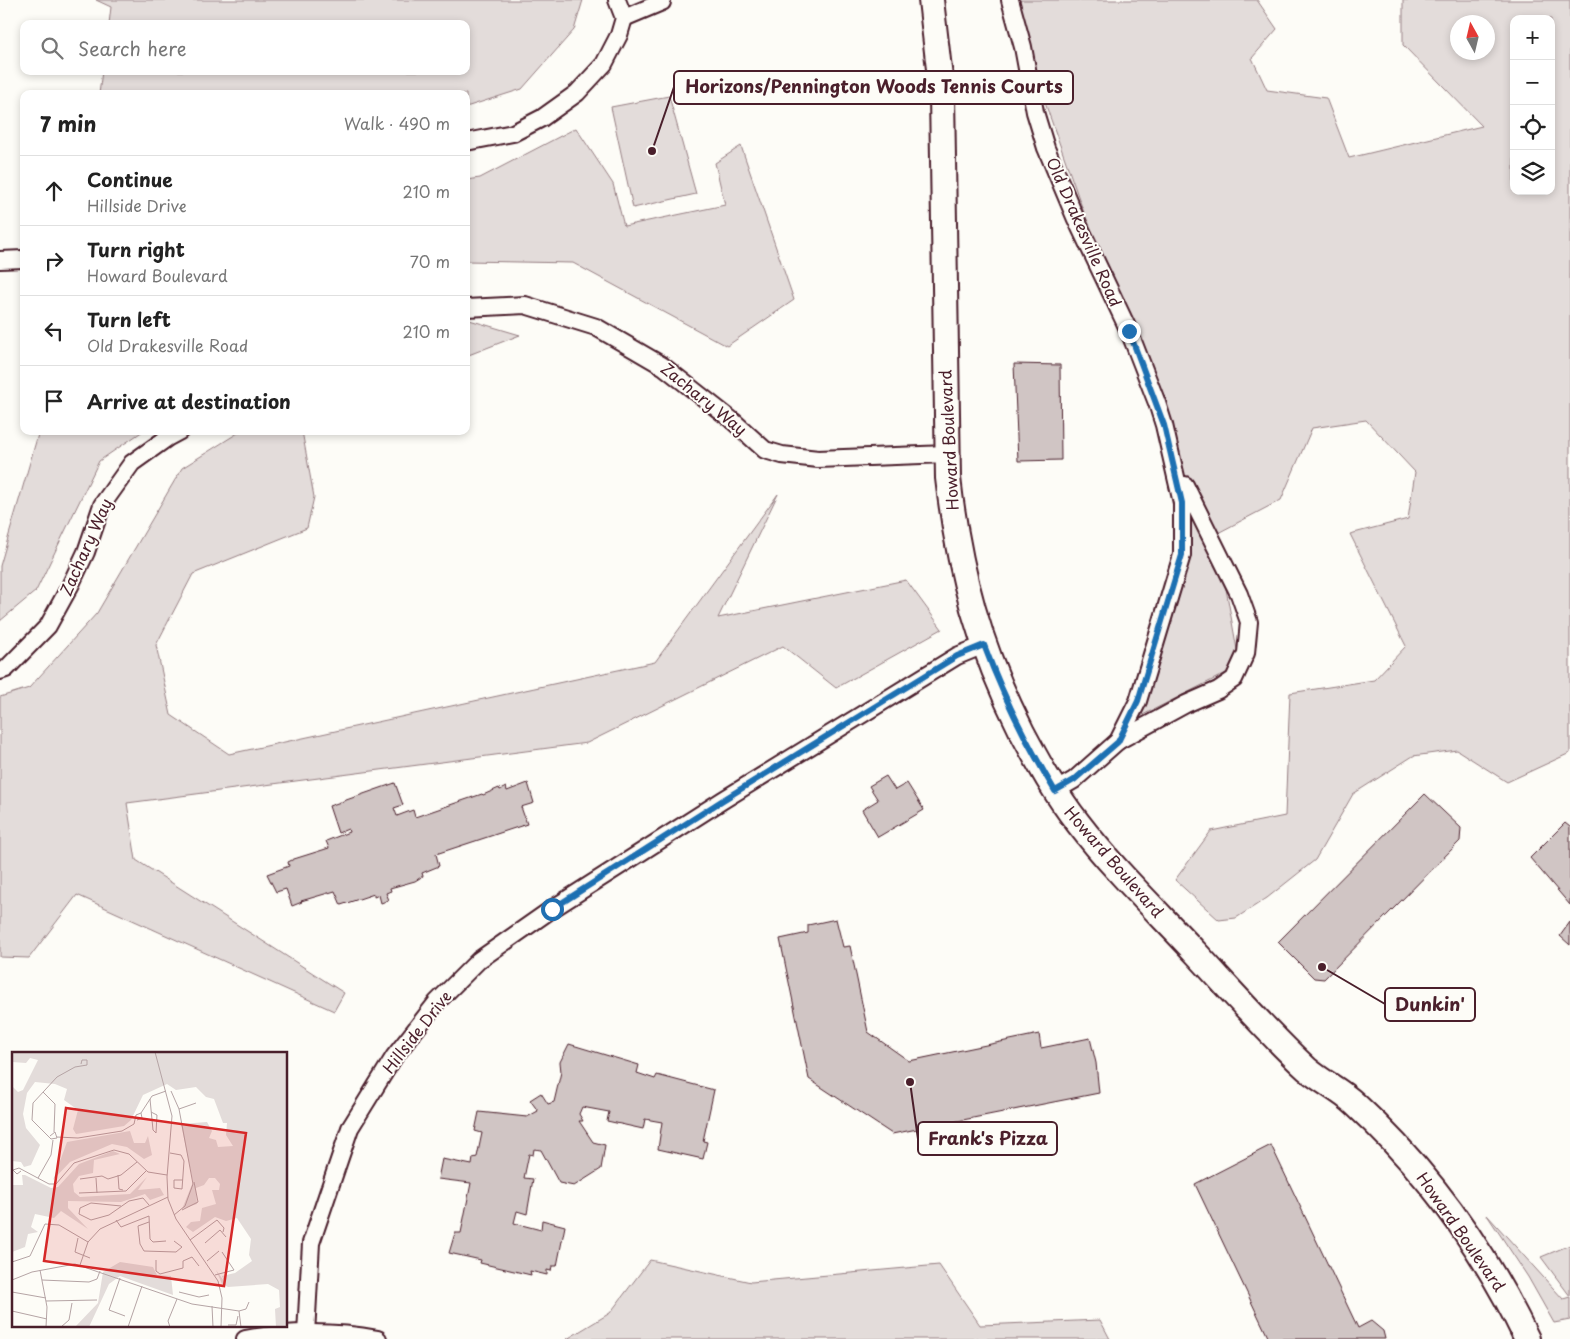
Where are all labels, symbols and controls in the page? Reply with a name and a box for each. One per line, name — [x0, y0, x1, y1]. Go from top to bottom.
north arrow — [1450, 15, 1495, 60]
map controls — [1510, 15, 1555, 195]
button: + — [1510, 15, 1555, 60]
search box — [20, 20, 470, 75]
icon: search — [38, 34, 66, 62]
text: Search here — [78, 34, 187, 62]
button: − — [1510, 60, 1555, 105]
callout: Horizons/Pennington Woods Tennis Courts — [674, 71, 1073, 104]
text: Horizons/Pennington Woods Tennis Courts — [685, 72, 1063, 99]
button: locate — [1510, 105, 1555, 150]
text: 7 min — [40, 107, 96, 139]
text: Walk · 490 m — [344, 111, 450, 135]
button: layers — [1510, 150, 1555, 195]
street label: Old Drakesville Road — [1041, 153, 1129, 310]
text: Continue — [87, 165, 173, 193]
icon: ahead — [40, 177, 68, 205]
text: 210 m — [402, 179, 450, 203]
text: Hillside Drive — [87, 193, 187, 217]
text: Turn right — [87, 235, 185, 263]
icon: right — [40, 247, 68, 275]
text: 70 m — [410, 249, 450, 273]
text: Howard Boulevard — [87, 263, 228, 287]
text: Turn left — [87, 305, 171, 333]
icon: left — [40, 317, 68, 345]
text: 210 m — [402, 319, 450, 343]
route end — [1118, 320, 1141, 343]
text: Old Drakesville Road — [87, 333, 248, 357]
street label: Zachary Way — [656, 356, 753, 441]
street label: Howard Boulevard — [932, 369, 964, 511]
icon: arrive — [40, 387, 68, 415]
text: Arrive at destination — [87, 387, 291, 415]
street label: Zachary Way — [53, 494, 117, 599]
street label: Howard Boulevard — [1060, 800, 1170, 922]
route start — [541, 898, 564, 921]
street label: Hillside Drive — [376, 985, 456, 1078]
callout: Dunkin' — [1385, 988, 1475, 1021]
text: Dunkin' — [1395, 990, 1465, 1017]
inset map — [12, 1052, 288, 1326]
callout: Frank's Pizza — [918, 1122, 1057, 1155]
text: Frank's Pizza — [928, 1124, 1048, 1151]
street label: Howard Boulevard — [1412, 1167, 1512, 1296]

